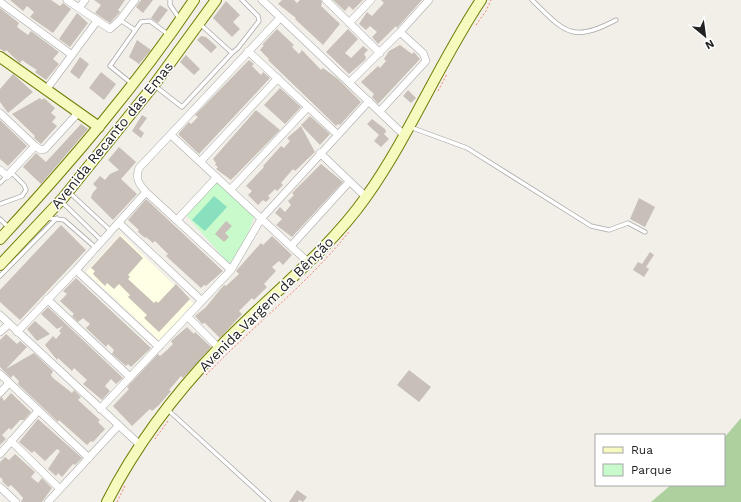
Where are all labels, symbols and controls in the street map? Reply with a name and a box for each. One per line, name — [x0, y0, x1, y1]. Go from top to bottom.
north arrow — [685, 16, 725, 56]
text: N — [703, 37, 716, 52]
street label: Avenida Recanto das Emas — [48, 58, 176, 212]
street label: Avenida Vargem da Bênção — [195, 233, 337, 375]
legend — [595, 434, 725, 486]
text: Rua — [631, 443, 653, 457]
text: Parque — [631, 463, 672, 477]

